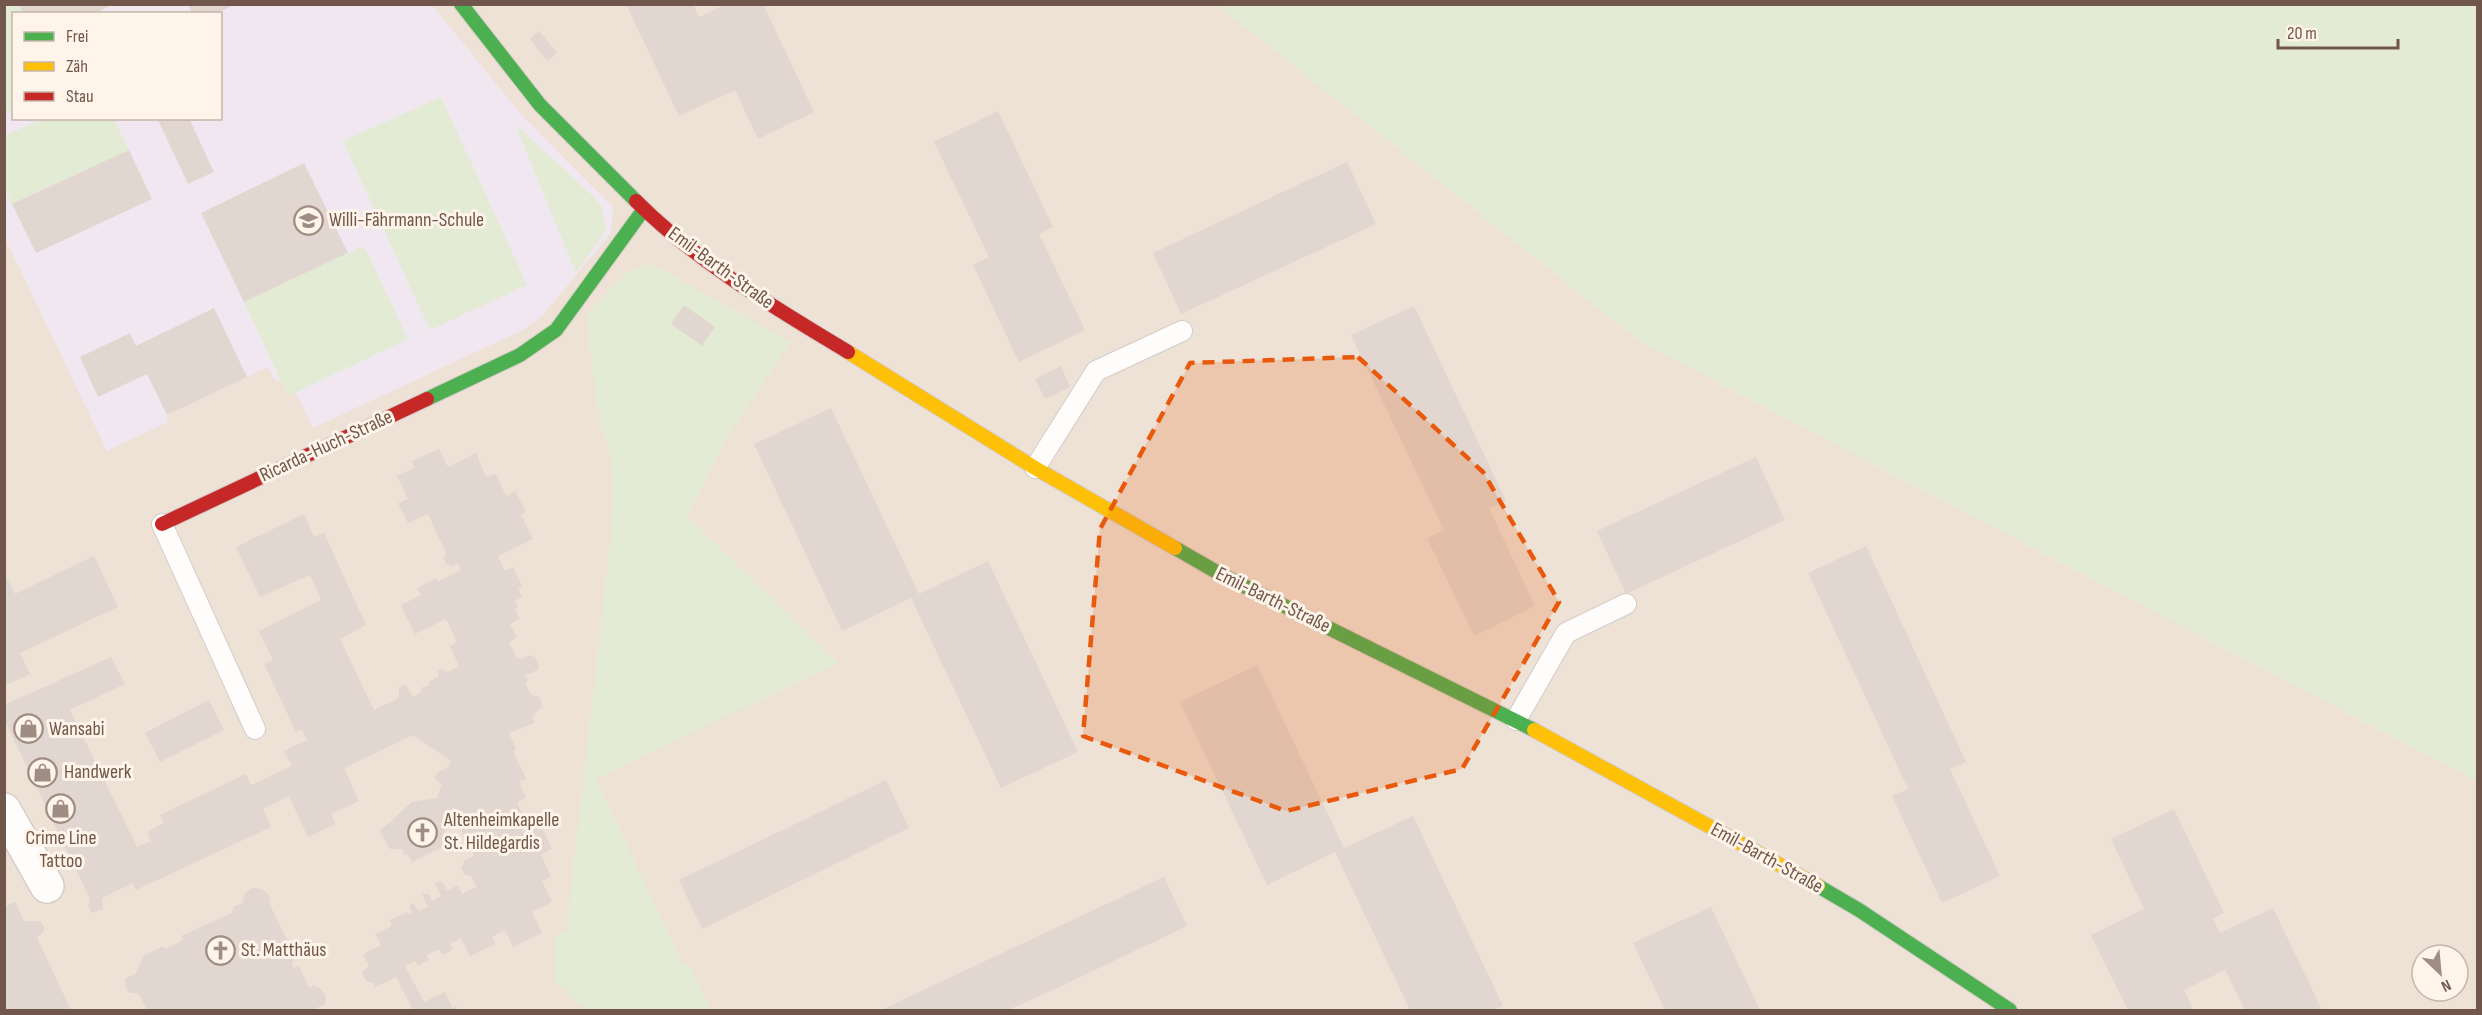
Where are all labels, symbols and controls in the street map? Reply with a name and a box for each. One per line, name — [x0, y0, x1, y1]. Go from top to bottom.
legend — [12, 12, 222, 120]
scale bar — [2278, 12, 2398, 50]
text: 20 m — [2287, 23, 2317, 44]
text: Frei — [66, 26, 88, 47]
text: Zäh — [66, 56, 88, 77]
text: Stau — [66, 86, 94, 107]
school or university icon: Willi-Fährmann-Schule — [292, 204, 324, 236]
place label: Willi-Fährmann-Schule — [329, 208, 484, 232]
street label: Emil-Barth-Straße — [664, 222, 778, 314]
street label: Ricarda-Huch-Straße — [256, 405, 396, 487]
street label: Emil-Barth-Straße — [1212, 562, 1334, 638]
shop icon: Wansabi — [12, 713, 44, 745]
place label: Wansabi — [49, 717, 105, 741]
shop icon: Handwerk — [27, 756, 59, 788]
place label: Handwerk — [64, 760, 132, 784]
shop icon: Crime Line Tattoo — [45, 792, 77, 824]
place label: Altenheimkapelle St. Hildegardis — [443, 808, 559, 855]
church icon: Altenheimkapelle St. Hildegardis — [407, 816, 439, 848]
street label: Emil-Barth-Straße — [1707, 817, 1827, 899]
place label: Crime Line Tattoo — [26, 826, 96, 873]
church icon: St. Matthäus — [204, 934, 236, 966]
place label: St. Matthäus — [241, 938, 326, 962]
north arrow — [2410, 943, 2470, 1003]
text: N — [2438, 975, 2454, 996]

